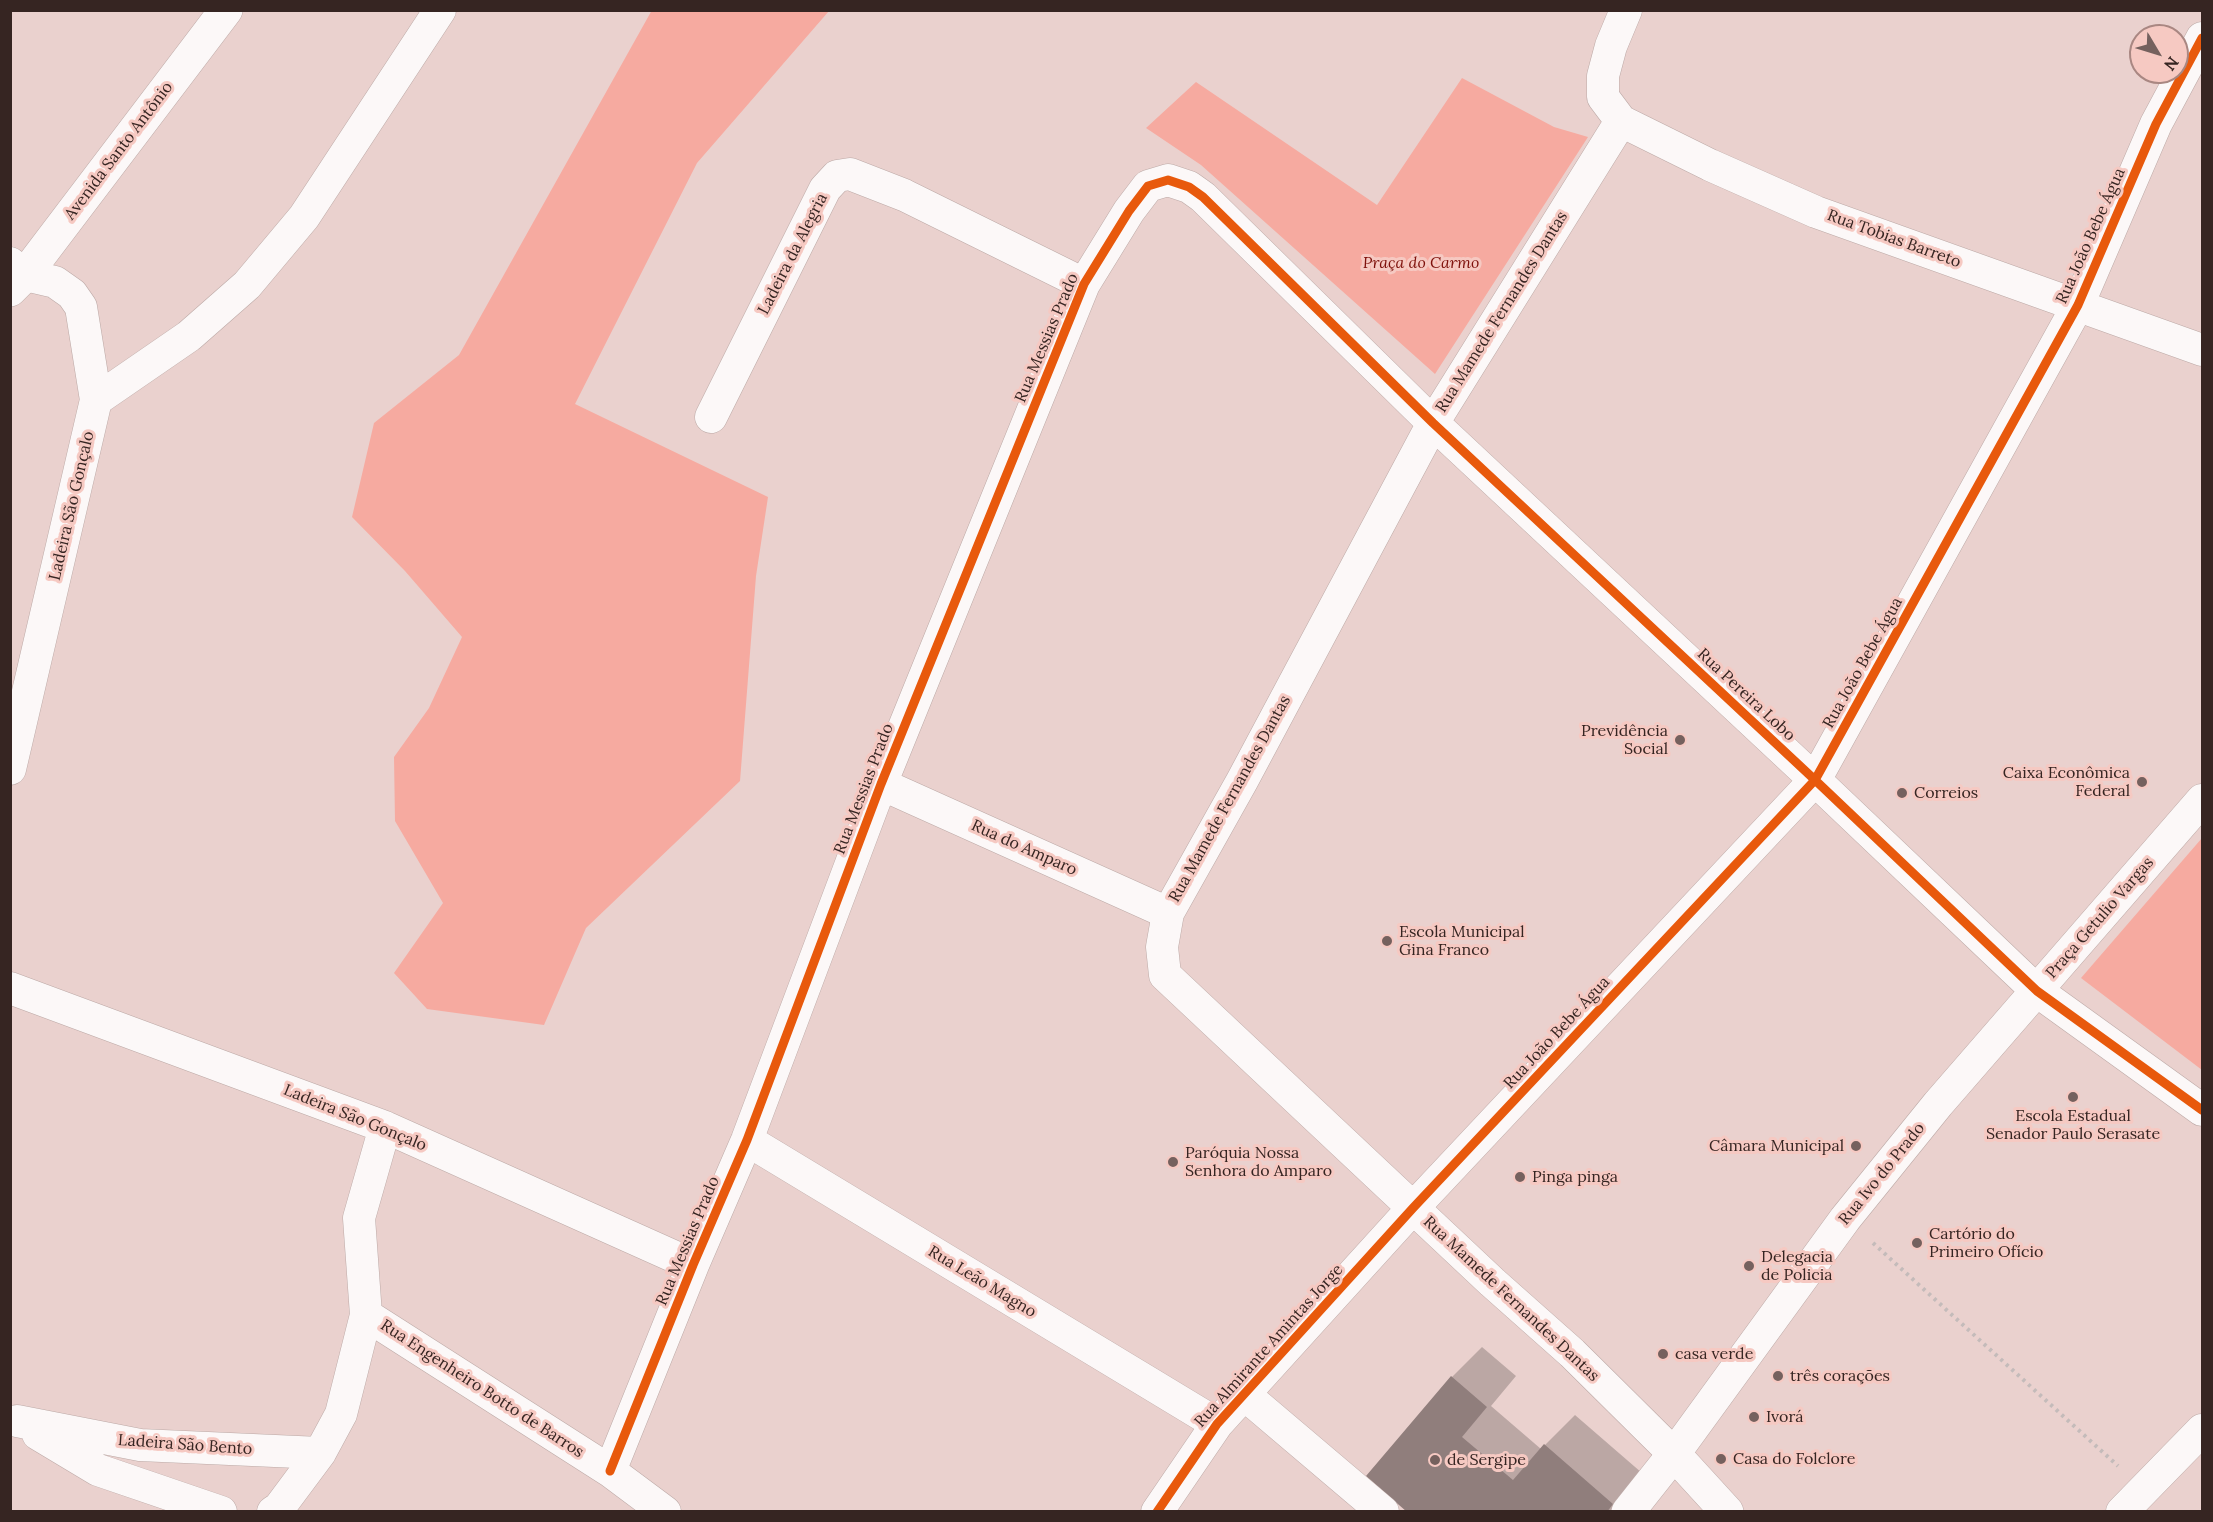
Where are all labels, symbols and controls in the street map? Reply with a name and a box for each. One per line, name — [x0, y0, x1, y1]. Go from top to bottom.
north arrow — [2129, 24, 2189, 84]
text: N — [2160, 53, 2183, 75]
street label: Avenida Santo Antônio — [61, 78, 177, 224]
street label: Rua João Bebe Água — [2052, 165, 2130, 307]
street label: Ladeira da Alegria — [754, 190, 832, 318]
street label: Rua Tobias Barreto — [1825, 206, 1963, 272]
street label: Rua Mamede Fernandes Dantas — [1432, 208, 1572, 416]
park label: Praça do Carmo — [1363, 253, 1479, 273]
street label: Rua Messias Prado — [1011, 271, 1083, 405]
street label: Ladeira São Gonçalo — [45, 430, 99, 582]
street label: Rua João Bebe Água — [1819, 594, 1907, 732]
street label: Rua Pereira Lobo — [1693, 645, 1799, 745]
street label: Rua Mamede Fernandes Dantas — [1165, 692, 1295, 906]
street label: Rua Messias Prado — [830, 721, 898, 857]
place label: Previdência Social — [1581, 721, 1668, 759]
marker: Previdência Social — [1673, 733, 1687, 747]
place label: Caixa Econômica Federal — [2003, 763, 2130, 801]
marker: Caixa Econômica Federal — [2135, 775, 2149, 789]
place label: Correios — [1914, 783, 1978, 803]
marker: Correios — [1895, 786, 1909, 800]
street label: Rua do Amparo — [968, 816, 1080, 880]
street label: Praça Getulio Vargas — [2042, 853, 2158, 983]
place label: Escola Municipal Gina Franco — [1399, 922, 1525, 960]
marker: Escola Municipal Gina Franco — [1380, 934, 1394, 948]
street label: Rua João Bebe Água — [1500, 973, 1614, 1093]
street label: Ladeira São Gonçalo — [281, 1081, 429, 1155]
marker: Escola Estadual Senador Paulo Serasate — [2066, 1090, 2080, 1104]
place label: Escola Estadual Senador Paulo Serasate — [1986, 1106, 2160, 1144]
street label: Rua Ivo do Prado — [1835, 1119, 1929, 1229]
place label: Câmara Municipal — [1709, 1136, 1844, 1156]
marker: Câmara Municipal — [1849, 1139, 1863, 1153]
place label: Paróquia Nossa Senhora do Amparo — [1185, 1143, 1332, 1181]
marker: Paróquia Nossa Senhora do Amparo — [1166, 1155, 1180, 1169]
place label: Pinga pinga — [1532, 1167, 1618, 1187]
marker: Pinga pinga — [1513, 1170, 1527, 1184]
street label: Rua Messias Prado — [652, 1174, 724, 1308]
street label: Rua Mamede Fernandes Dantas — [1419, 1212, 1603, 1386]
place label: Cartório do Primeiro Ofício — [1929, 1224, 2043, 1262]
marker: Cartório do Primeiro Ofício — [1910, 1236, 1924, 1250]
street label: Rua Leão Magno — [924, 1242, 1040, 1322]
place label: Delegacia de Policia — [1761, 1247, 1833, 1285]
marker: Delegacia de Policia — [1742, 1259, 1756, 1273]
street label: Rua Almirante Amintas Jorge — [1191, 1260, 1347, 1432]
street label: Rua Engenheiro Botto de Barros — [377, 1316, 587, 1462]
place label: casa verde — [1675, 1344, 1753, 1364]
marker: casa verde — [1656, 1347, 1670, 1361]
place label: três corações — [1790, 1366, 1890, 1386]
marker: três corações — [1771, 1369, 1785, 1383]
place label: Ivorá — [1766, 1407, 1804, 1427]
marker: Ivorá — [1747, 1410, 1761, 1424]
street label: Ladeira São Bento — [117, 1431, 253, 1459]
place label: Casa do Folclore — [1733, 1449, 1855, 1469]
place label: de Sergipe — [1447, 1450, 1526, 1470]
marker: Casa do Folclore — [1714, 1452, 1728, 1466]
marker: de Sergipe — [1428, 1453, 1442, 1467]

